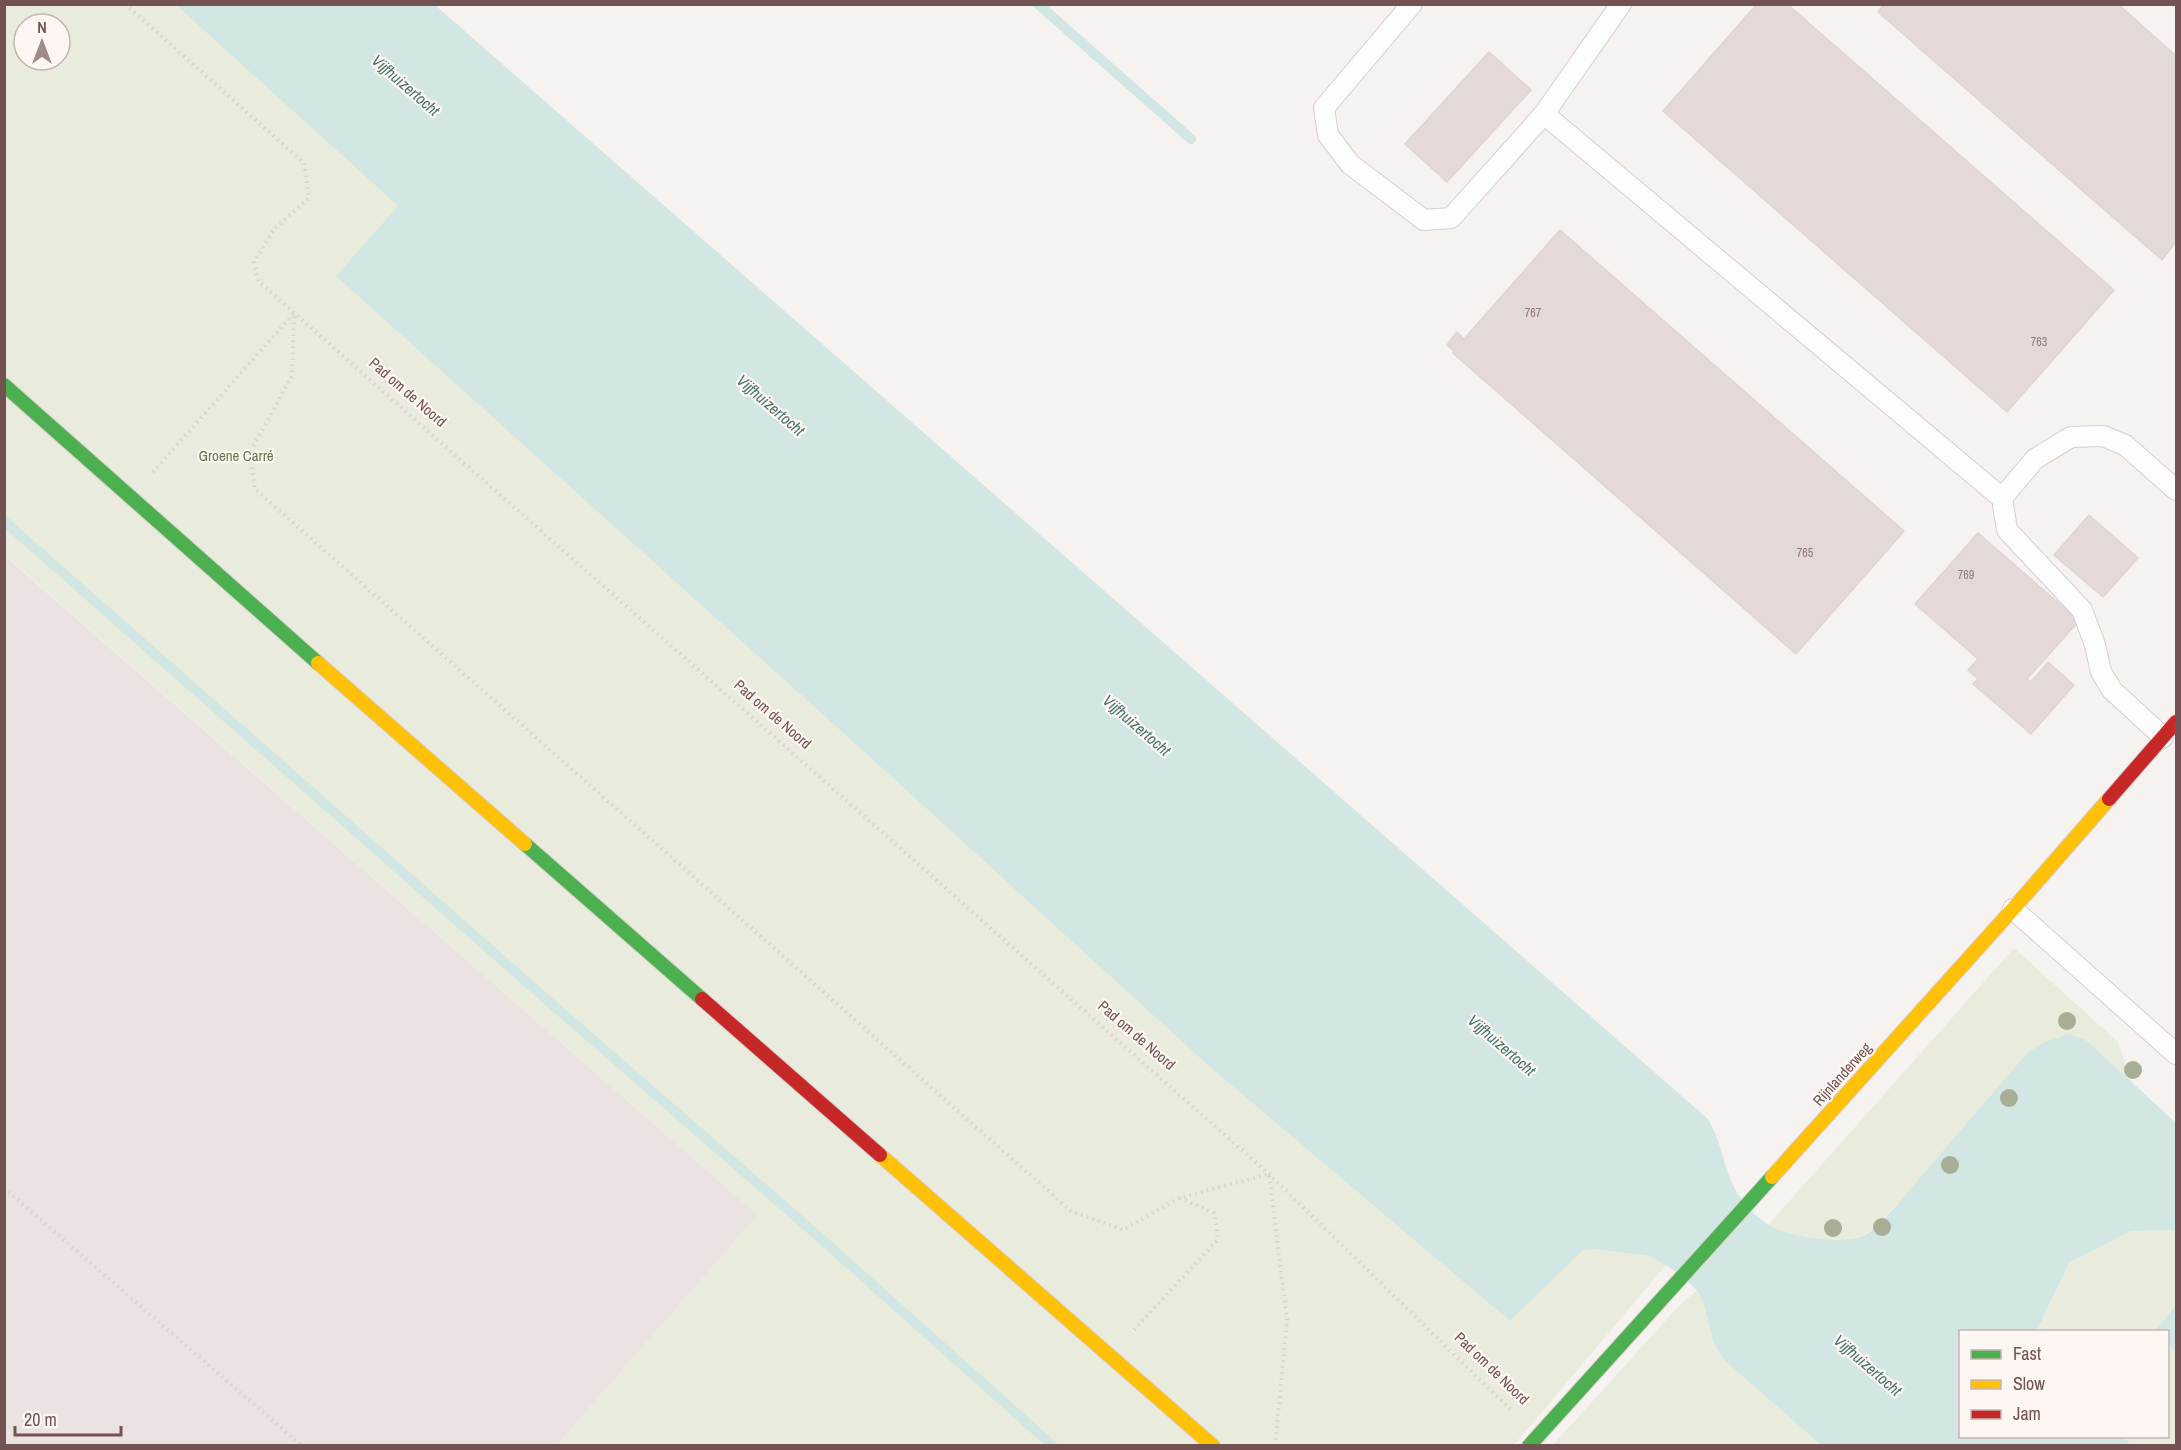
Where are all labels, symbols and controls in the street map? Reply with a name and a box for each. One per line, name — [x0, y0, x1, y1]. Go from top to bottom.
north arrow — [12, 12, 72, 72]
text: N — [37, 16, 47, 38]
water label: Vijfhuizertocht — [367, 49, 445, 121]
house number: 767 — [1525, 305, 1542, 321]
house number: 763 — [2031, 334, 2047, 350]
street label: Pad om de Noord — [365, 352, 451, 432]
water label: Vijfhuizertocht — [732, 369, 810, 441]
park label: Groene Carré — [198, 445, 274, 466]
house number: 765 — [1797, 545, 1814, 561]
house number: 769 — [1958, 567, 1974, 583]
street label: Pad om de Noord — [730, 674, 816, 754]
water label: Vijfhuizertocht — [1098, 689, 1176, 761]
street label: Pad om de Noord — [1094, 995, 1180, 1075]
water label: Vijfhuizertocht — [1463, 1009, 1541, 1081]
street label: Rijnlanderweg — [1808, 1038, 1876, 1110]
street label: Pad om de Noord — [1450, 1327, 1534, 1409]
water label: Vijfhuizertocht — [1829, 1329, 1907, 1401]
legend — [1959, 1330, 2169, 1438]
text: Fast — [2013, 1341, 2041, 1366]
text: Slow — [2013, 1371, 2045, 1396]
scale bar — [15, 1399, 122, 1437]
text: Jam — [2013, 1401, 2041, 1426]
text: 20 m — [24, 1407, 57, 1432]

